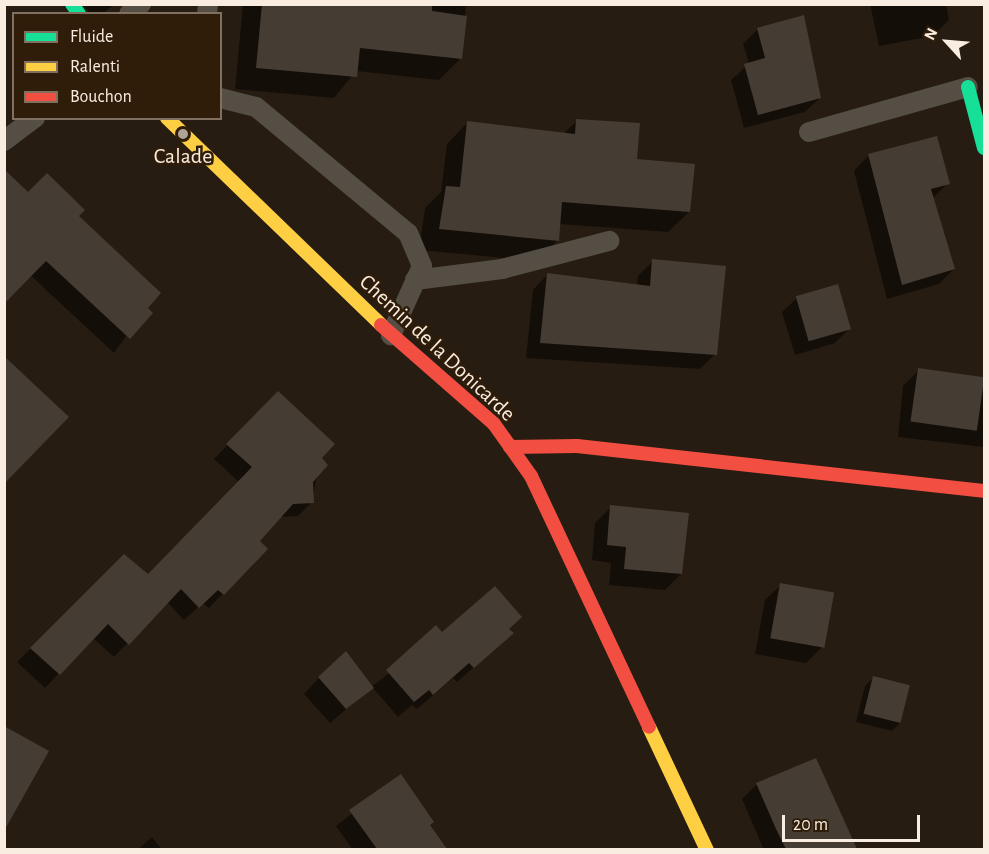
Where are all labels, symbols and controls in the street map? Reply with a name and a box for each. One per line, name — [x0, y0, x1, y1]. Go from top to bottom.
legend — [12, 12, 222, 120]
north arrow — [917, 12, 977, 72]
text: N — [921, 26, 940, 43]
text: Fluide — [70, 28, 113, 46]
text: Ralenti — [70, 58, 120, 76]
text: Bouchon — [70, 88, 132, 106]
marker: Calade — [176, 127, 190, 141]
place label: Calade — [154, 144, 212, 170]
street label: Chemin de la Donicarde — [354, 269, 520, 427]
scale bar — [785, 803, 923, 841]
text: 20 m — [793, 816, 828, 834]

